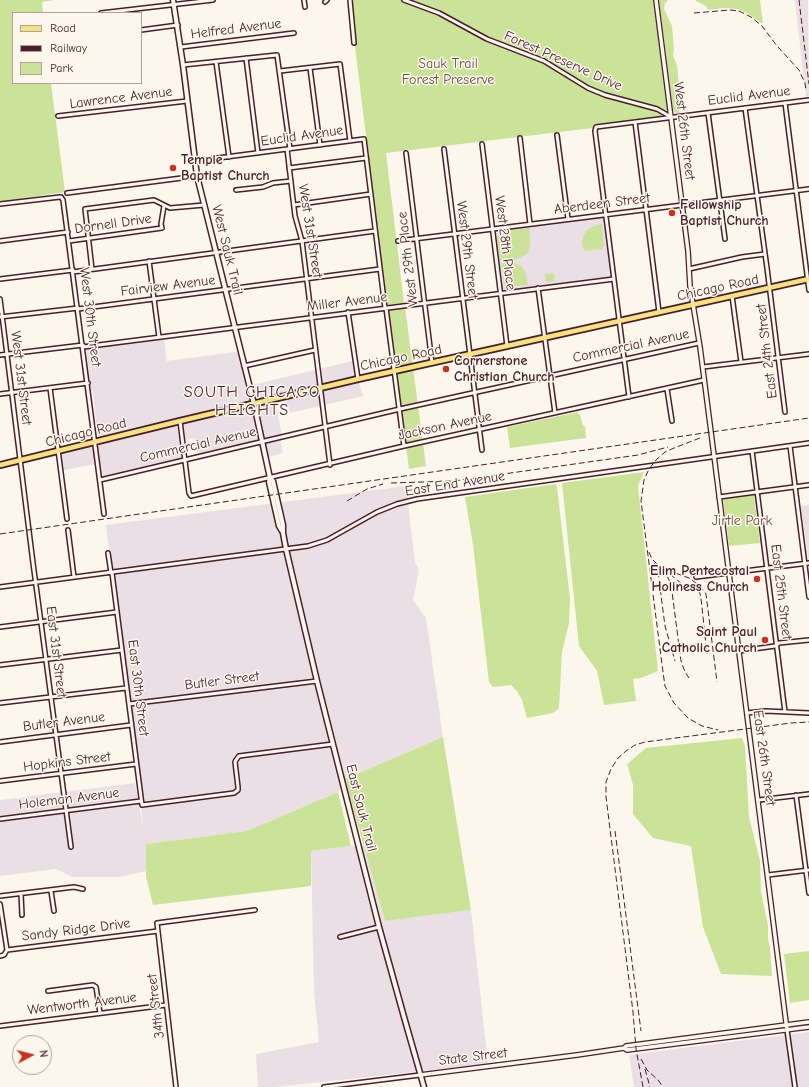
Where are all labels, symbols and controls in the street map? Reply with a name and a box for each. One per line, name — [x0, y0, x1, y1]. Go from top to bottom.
legend — [12, 12, 142, 84]
street label: Helfred Avenue — [190, 15, 282, 43]
text: Road — [50, 21, 76, 35]
street label: Forest Preserve Drive — [501, 27, 625, 95]
text: Railway — [50, 41, 87, 55]
park label: Sauk Trail Forest Preserve — [402, 56, 494, 88]
text: Park — [50, 61, 73, 75]
street label: West 26th Street — [670, 81, 698, 181]
street label: Lawrence Avenue — [69, 83, 173, 113]
street label: Euclid Avenue — [707, 83, 791, 109]
street label: Euclid Avenue — [260, 122, 344, 150]
place label: Temple Baptist Church — [181, 152, 270, 184]
marker: Temple Baptist Church — [168, 163, 178, 173]
street label: West 31st Street — [294, 183, 326, 279]
street label: Aberdeen Street — [553, 190, 651, 218]
street label: West 28th Place — [491, 195, 519, 291]
place label: Fellowship Baptist Church — [680, 197, 769, 230]
street label: West 29th Street — [453, 200, 481, 300]
street label: West Sauk Trail — [208, 203, 246, 297]
marker: Fellowship Baptist Church — [667, 208, 677, 218]
street label: Dornell Drive — [73, 210, 153, 238]
street label: West 29th Place — [394, 211, 422, 307]
street label: West 30th Street — [76, 267, 104, 367]
street label: Chicago Road — [676, 271, 760, 305]
street label: Fairview Avenue — [120, 272, 216, 300]
street label: Miller Avenue — [306, 289, 388, 315]
street label: East 24th Street — [753, 303, 781, 399]
street label: Commercial Avenue — [571, 325, 691, 367]
street label: West 31st Street — [7, 330, 35, 426]
street label: Chicago Road — [359, 341, 443, 375]
place label: Cornerstone Christian Church — [454, 353, 555, 386]
marker: Cornerstone Christian Church — [441, 364, 451, 374]
district label: SOUTH CHICAGO HEIGHTS — [184, 382, 320, 420]
street label: Jackson Avenue — [397, 408, 493, 444]
street label: Chicago Road — [44, 415, 128, 451]
street label: Commercial Avenue — [138, 423, 258, 467]
street label: East End Avenue — [404, 468, 506, 500]
park label: Jirtle Park — [712, 513, 772, 529]
street label: East 25th Street — [767, 543, 795, 641]
place label: Elim Pentecostal Holiness Church — [650, 563, 749, 596]
marker: Elim Pentecostal Holiness Church — [752, 574, 762, 584]
street label: East 31st Street — [42, 605, 70, 699]
place label: Saint Paul Catholic Church — [662, 624, 757, 656]
marker: Saint Paul Catholic Church — [760, 635, 770, 645]
street label: East 30th Street — [124, 639, 152, 737]
street label: Butler Street — [184, 668, 260, 694]
street label: Butler Avenue — [22, 709, 106, 735]
street label: East 26th Street — [749, 709, 779, 807]
street label: Hopkins Street — [22, 748, 112, 776]
street label: East Sauk Trail — [342, 762, 380, 854]
street label: Holeman Avenue — [18, 784, 120, 814]
street label: Sandy Ridge Drive — [21, 915, 131, 945]
street label: 34th Street — [144, 973, 168, 1039]
street label: Wentworth Avenue — [26, 989, 138, 1019]
north arrow — [12, 1035, 52, 1075]
street label: State Street — [438, 1044, 508, 1070]
text: N — [37, 1049, 50, 1058]

